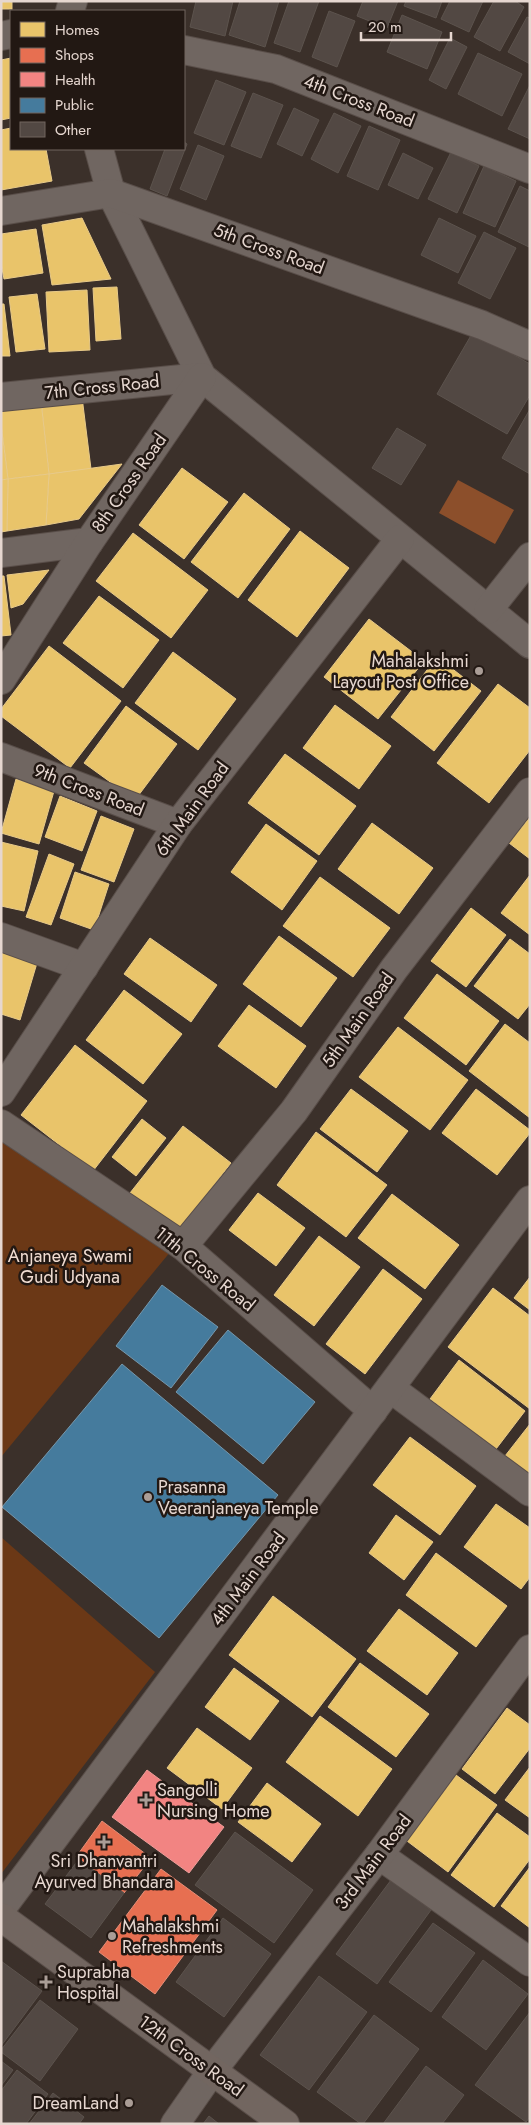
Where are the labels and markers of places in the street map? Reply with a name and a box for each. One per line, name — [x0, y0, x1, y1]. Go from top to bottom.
place label: Mahalakshmi Layout Post Office — [332, 648, 469, 695]
marker: Mahalakshmi Layout Post Office — [473, 665, 485, 677]
place label: Prasanna Veeranjaneya Temple — [158, 1474, 318, 1521]
marker: Prasanna Veeranjaneya Temple — [142, 1491, 154, 1503]
place label: Sangolli Nursing Home — [157, 1777, 270, 1824]
marker: Sangolli Nursing Home — [139, 1793, 153, 1807]
marker: Sri Dhanvantri Ayurved Bhandara — [98, 1836, 110, 1848]
place label: Sri Dhanvantri Ayurved Bhandara — [35, 1848, 174, 1895]
place label: Mahalakshmi Refreshments — [122, 1913, 223, 1960]
marker: Mahalakshmi Refreshments — [106, 1930, 118, 1942]
place label: Suprabha Hospital — [57, 1959, 130, 2006]
marker: Suprabha Hospital — [39, 1975, 53, 1989]
place label: DreamLand — [32, 2090, 119, 2116]
marker: DreamLand — [123, 2097, 135, 2109]

